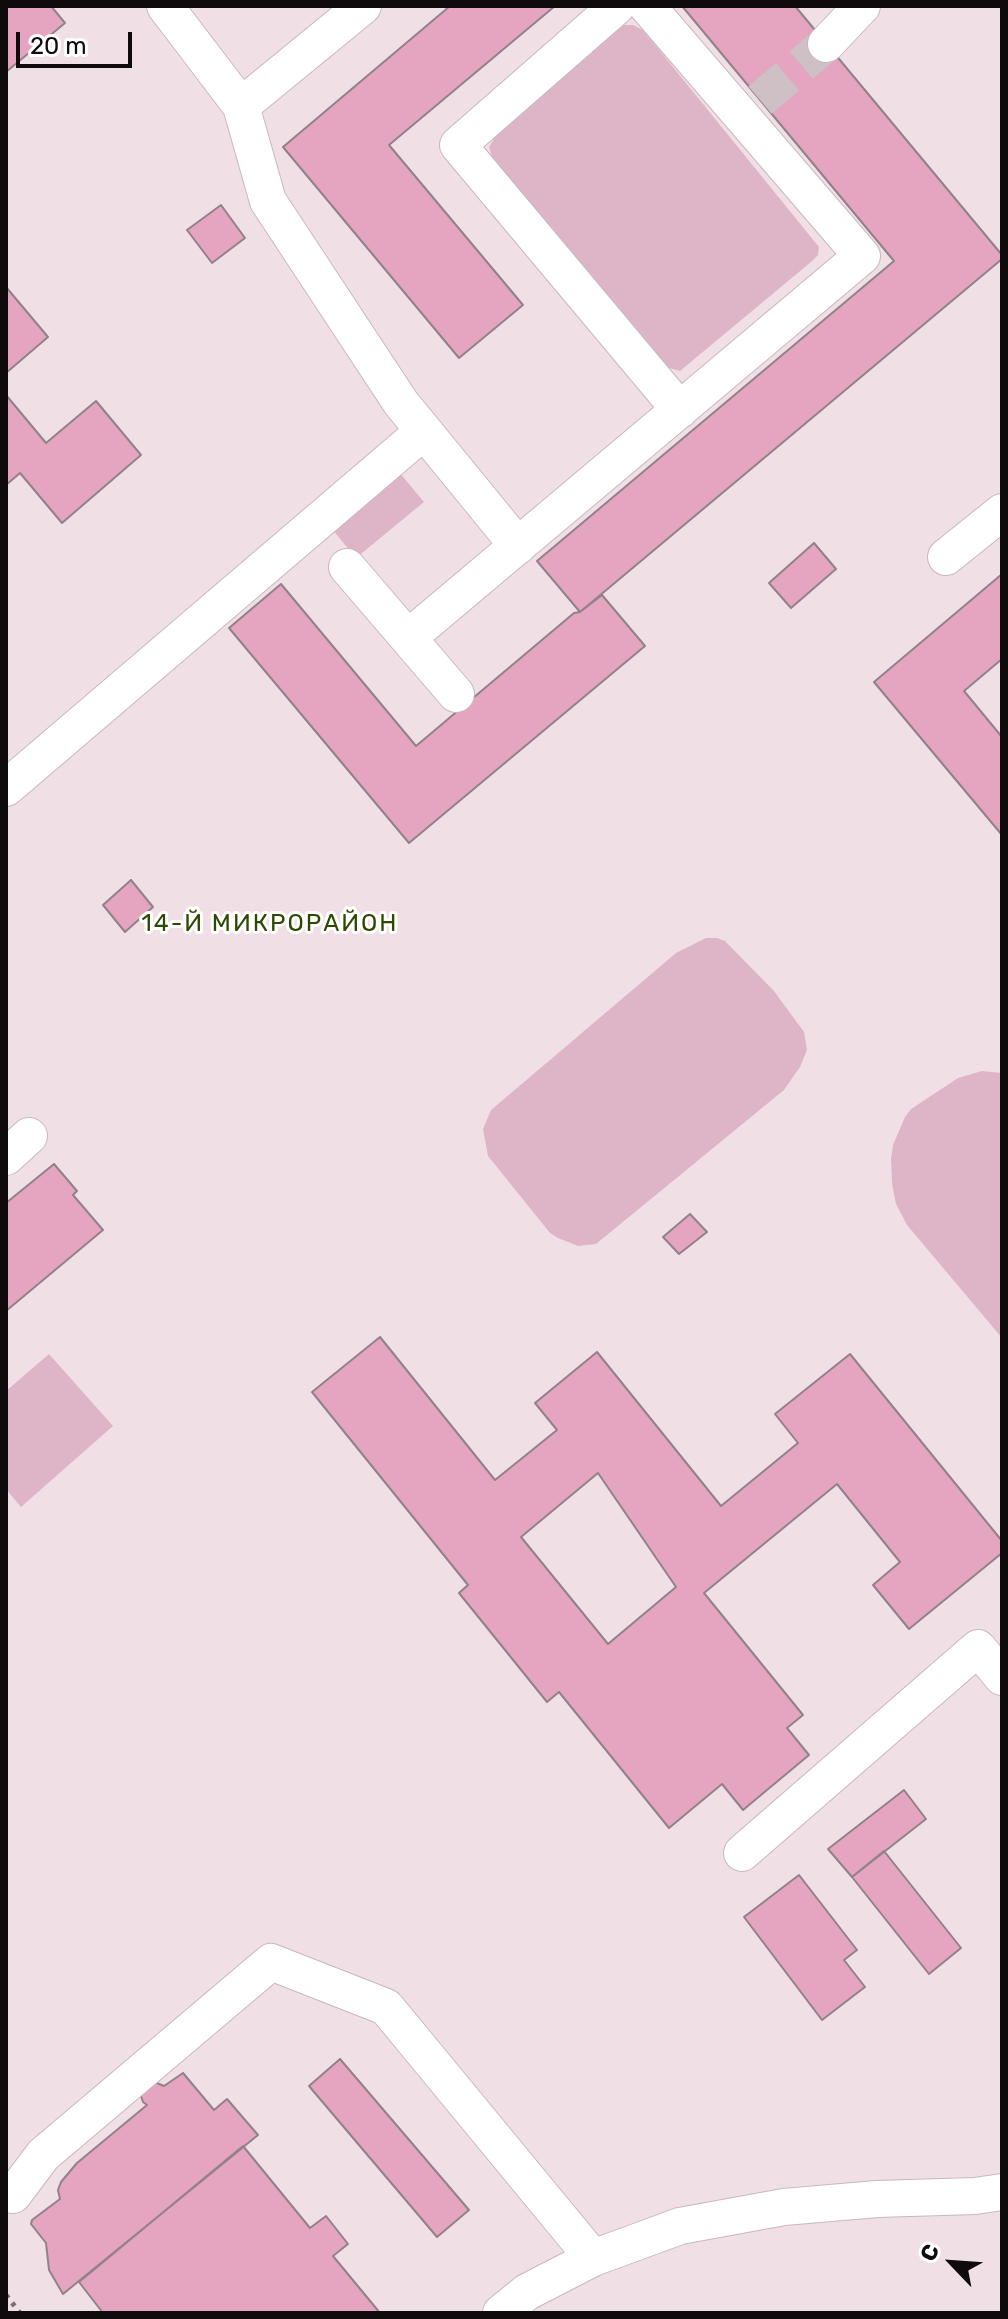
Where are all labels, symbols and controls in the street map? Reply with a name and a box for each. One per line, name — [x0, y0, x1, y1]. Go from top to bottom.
scale bar — [20, 16, 136, 66]
text: 20 m — [30, 32, 87, 60]
district label: 14-Й МИКРОРАЙОН — [142, 910, 398, 938]
north arrow — [912, 2223, 992, 2303]
text: С — [914, 2240, 945, 2265]

